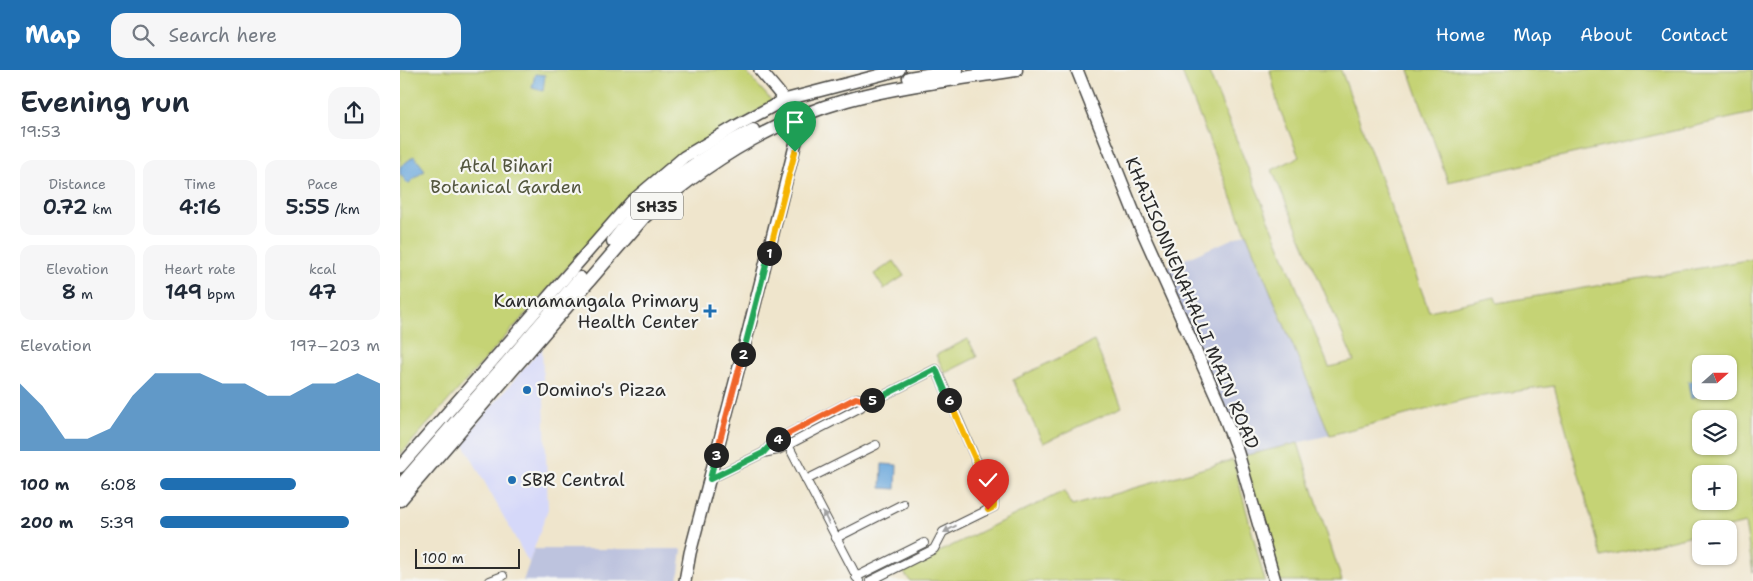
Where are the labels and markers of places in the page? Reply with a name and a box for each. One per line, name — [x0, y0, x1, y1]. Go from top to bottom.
pin — [774, 101, 816, 152]
pin: 1 — [756, 240, 782, 266]
place label: Kannamangala Primary Health Center — [493, 289, 699, 334]
marker: Kannamangala Primary Health Center — [703, 304, 717, 318]
pin: 2 — [730, 342, 756, 366]
place label: Domino's Pizza — [537, 378, 666, 402]
marker: Domino's Pizza — [521, 384, 533, 396]
pin: 5 — [860, 388, 884, 412]
pin: 6 — [936, 388, 962, 412]
pin: 4 — [766, 426, 790, 452]
pin: 3 — [704, 442, 728, 468]
pin — [967, 459, 1009, 510]
place label: SBR Central — [522, 468, 625, 492]
marker: SBR Central — [506, 474, 518, 486]

